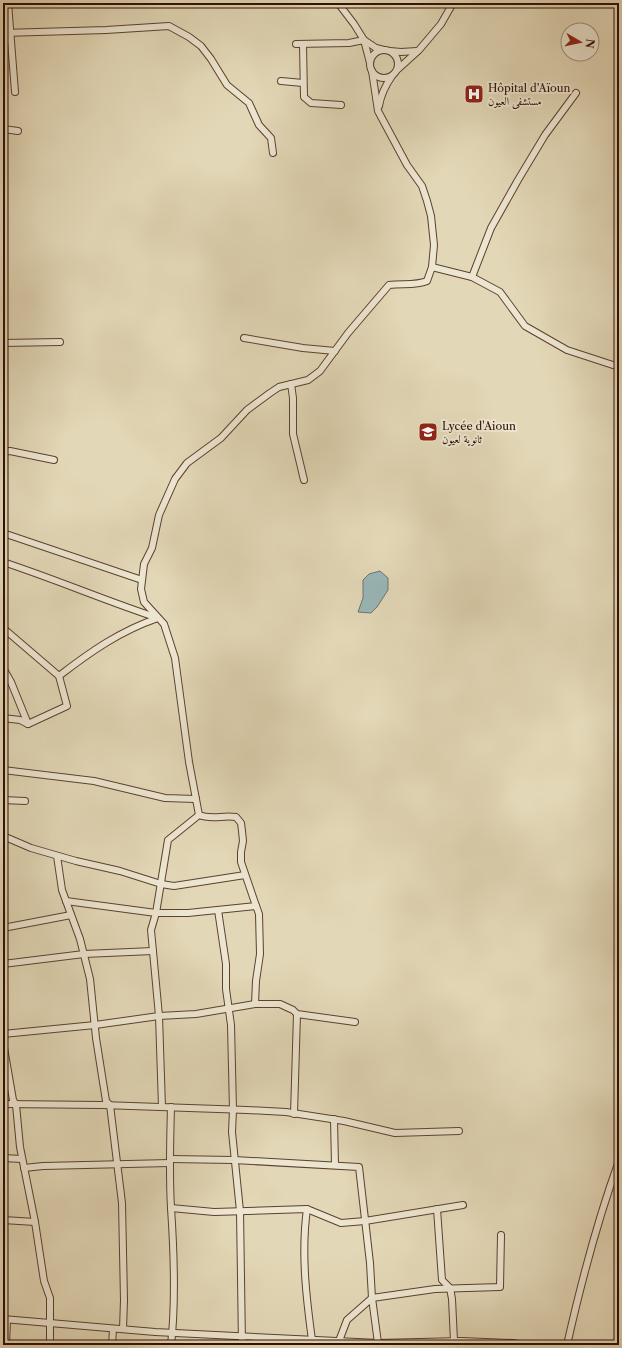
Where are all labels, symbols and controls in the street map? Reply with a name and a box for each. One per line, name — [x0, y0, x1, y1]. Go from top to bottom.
north arrow — [560, 22, 600, 62]
text: N — [582, 38, 598, 50]
place label: Hôpital d’Aïoun مستشفى العيون — [488, 81, 571, 110]
hospital icon: Hôpital d’Aïoun مستشفى العيون — [463, 83, 485, 105]
place label: Lycée d'Aioun ثانوية لعيون — [442, 419, 516, 446]
school or university icon: Lycée d'Aioun ثانوية لعيون — [417, 421, 439, 443]

